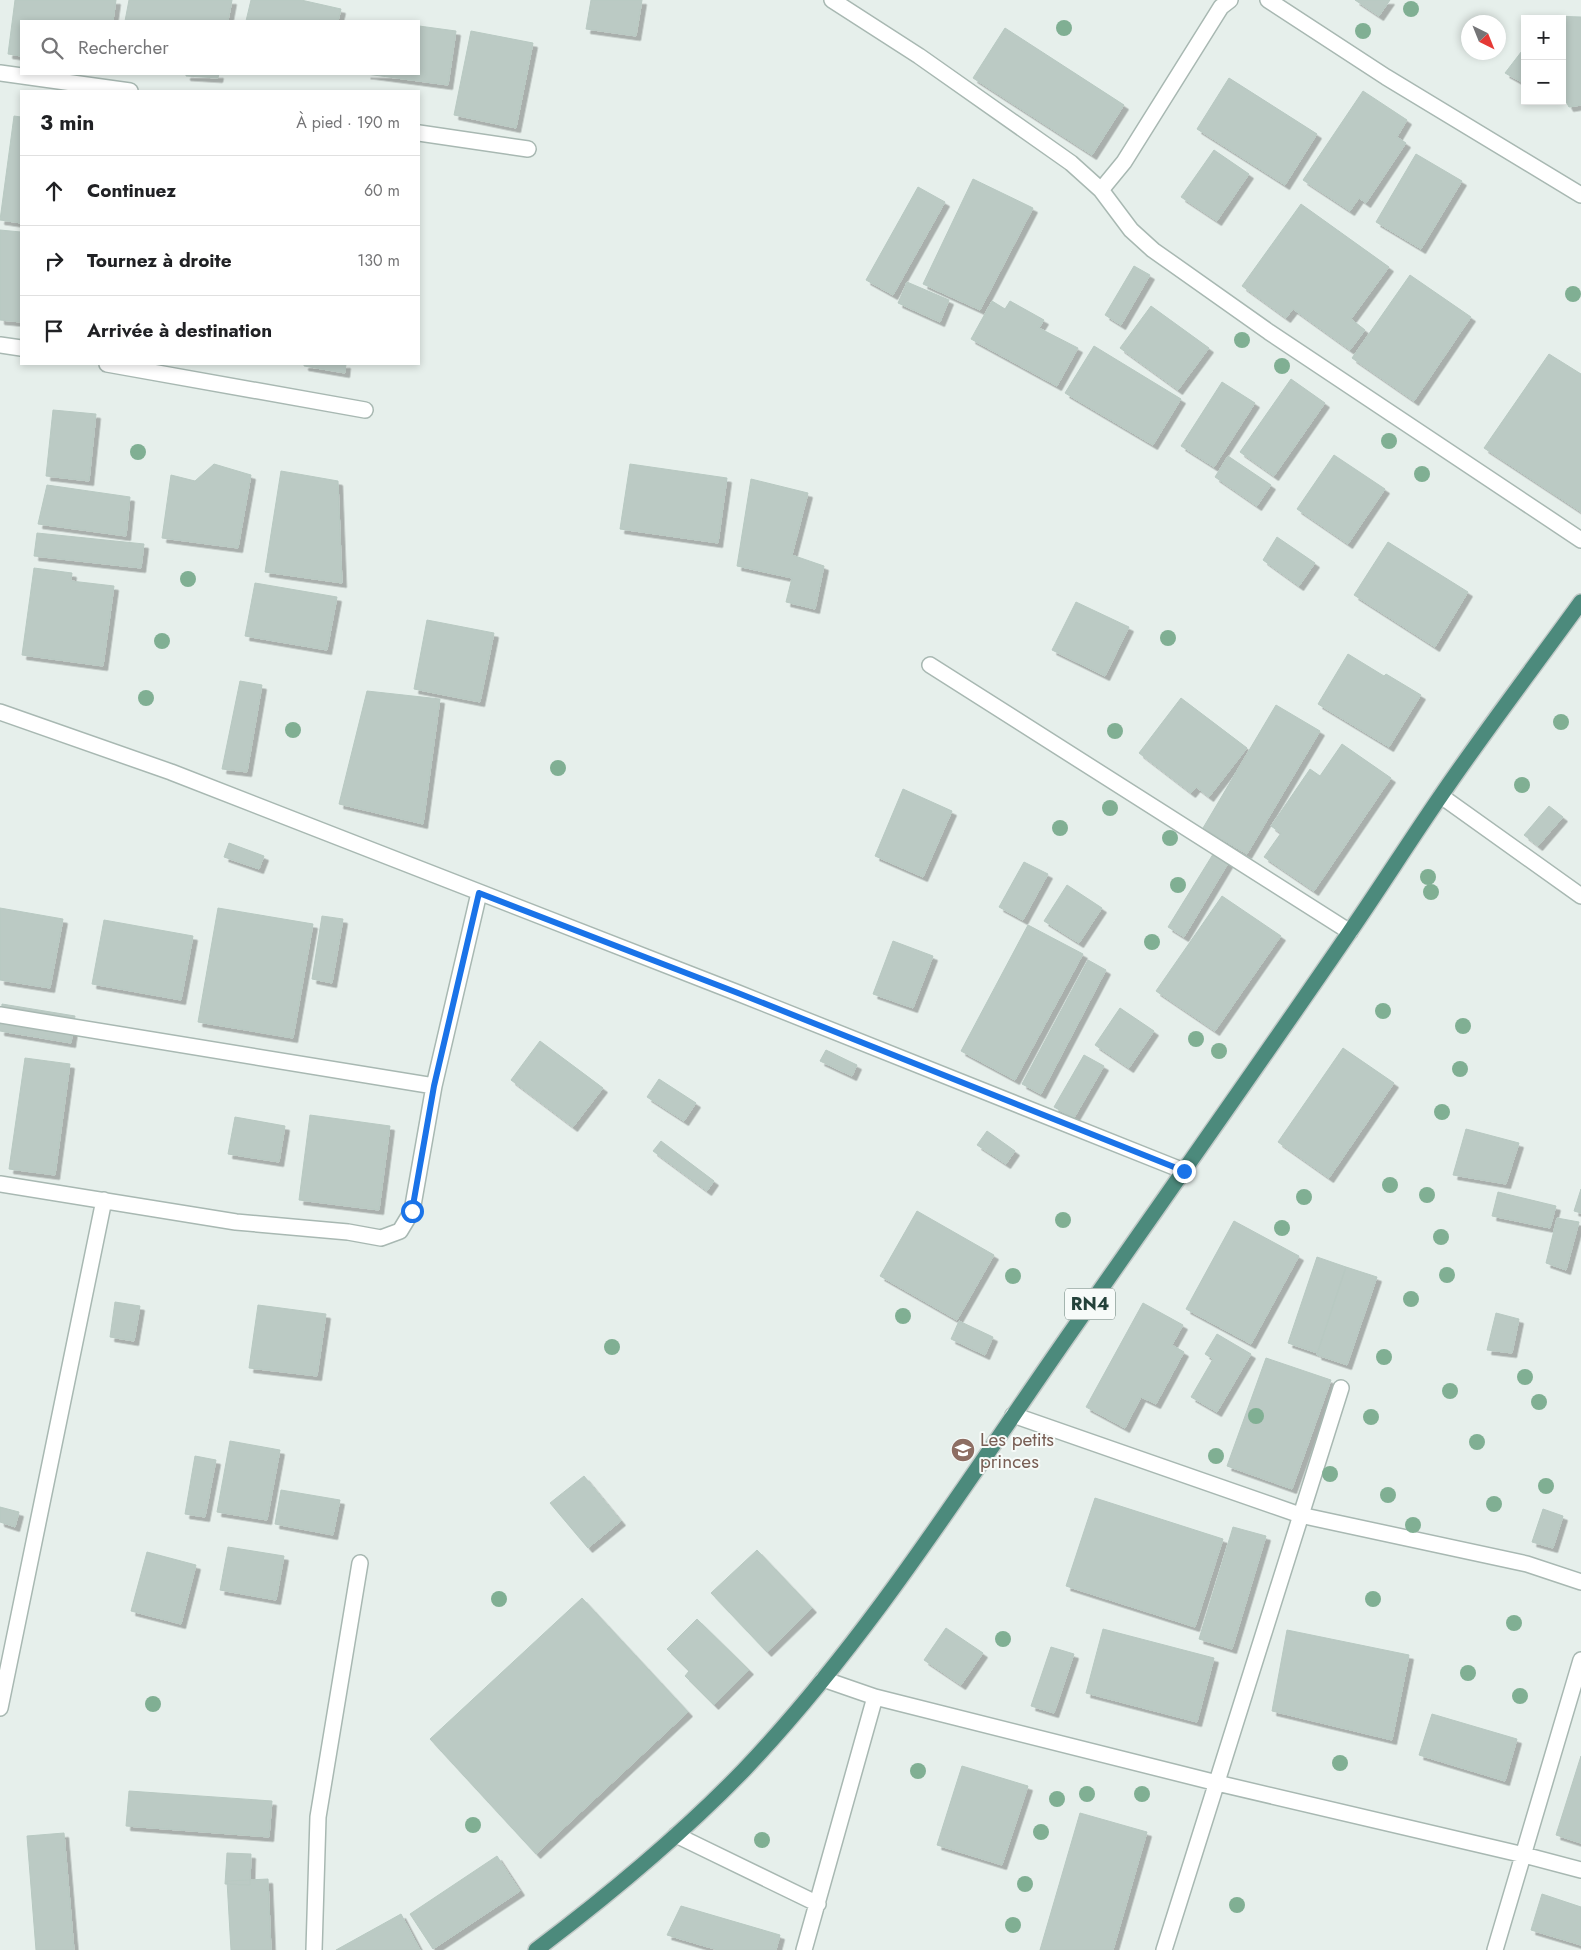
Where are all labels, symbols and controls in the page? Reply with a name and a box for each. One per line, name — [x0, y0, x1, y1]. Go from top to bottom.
north arrow — [1461, 15, 1506, 60]
map controls — [1521, 15, 1566, 105]
button: + — [1521, 15, 1566, 60]
search box — [20, 20, 420, 75]
icon: search — [38, 34, 66, 62]
text: Rechercher — [78, 34, 169, 61]
button: − — [1521, 60, 1566, 105]
text: 3 min — [40, 108, 94, 138]
text: À pied · 190 m — [296, 111, 400, 134]
icon: ahead — [40, 177, 68, 205]
text: Continuez — [87, 177, 176, 204]
text: 60 m — [364, 179, 400, 202]
icon: right — [40, 247, 68, 275]
text: Tournez à droite — [87, 247, 232, 274]
text: 130 m — [357, 249, 400, 272]
icon: arrive — [40, 317, 68, 345]
text: Arrivée à destination — [87, 317, 272, 344]
route end — [1173, 1160, 1196, 1183]
route start — [401, 1200, 424, 1223]
road number: RN4 — [1065, 1288, 1115, 1320]
place label: Les petits princes — [980, 1426, 1054, 1475]
school or university icon: Les petits princes — [950, 1437, 976, 1463]

